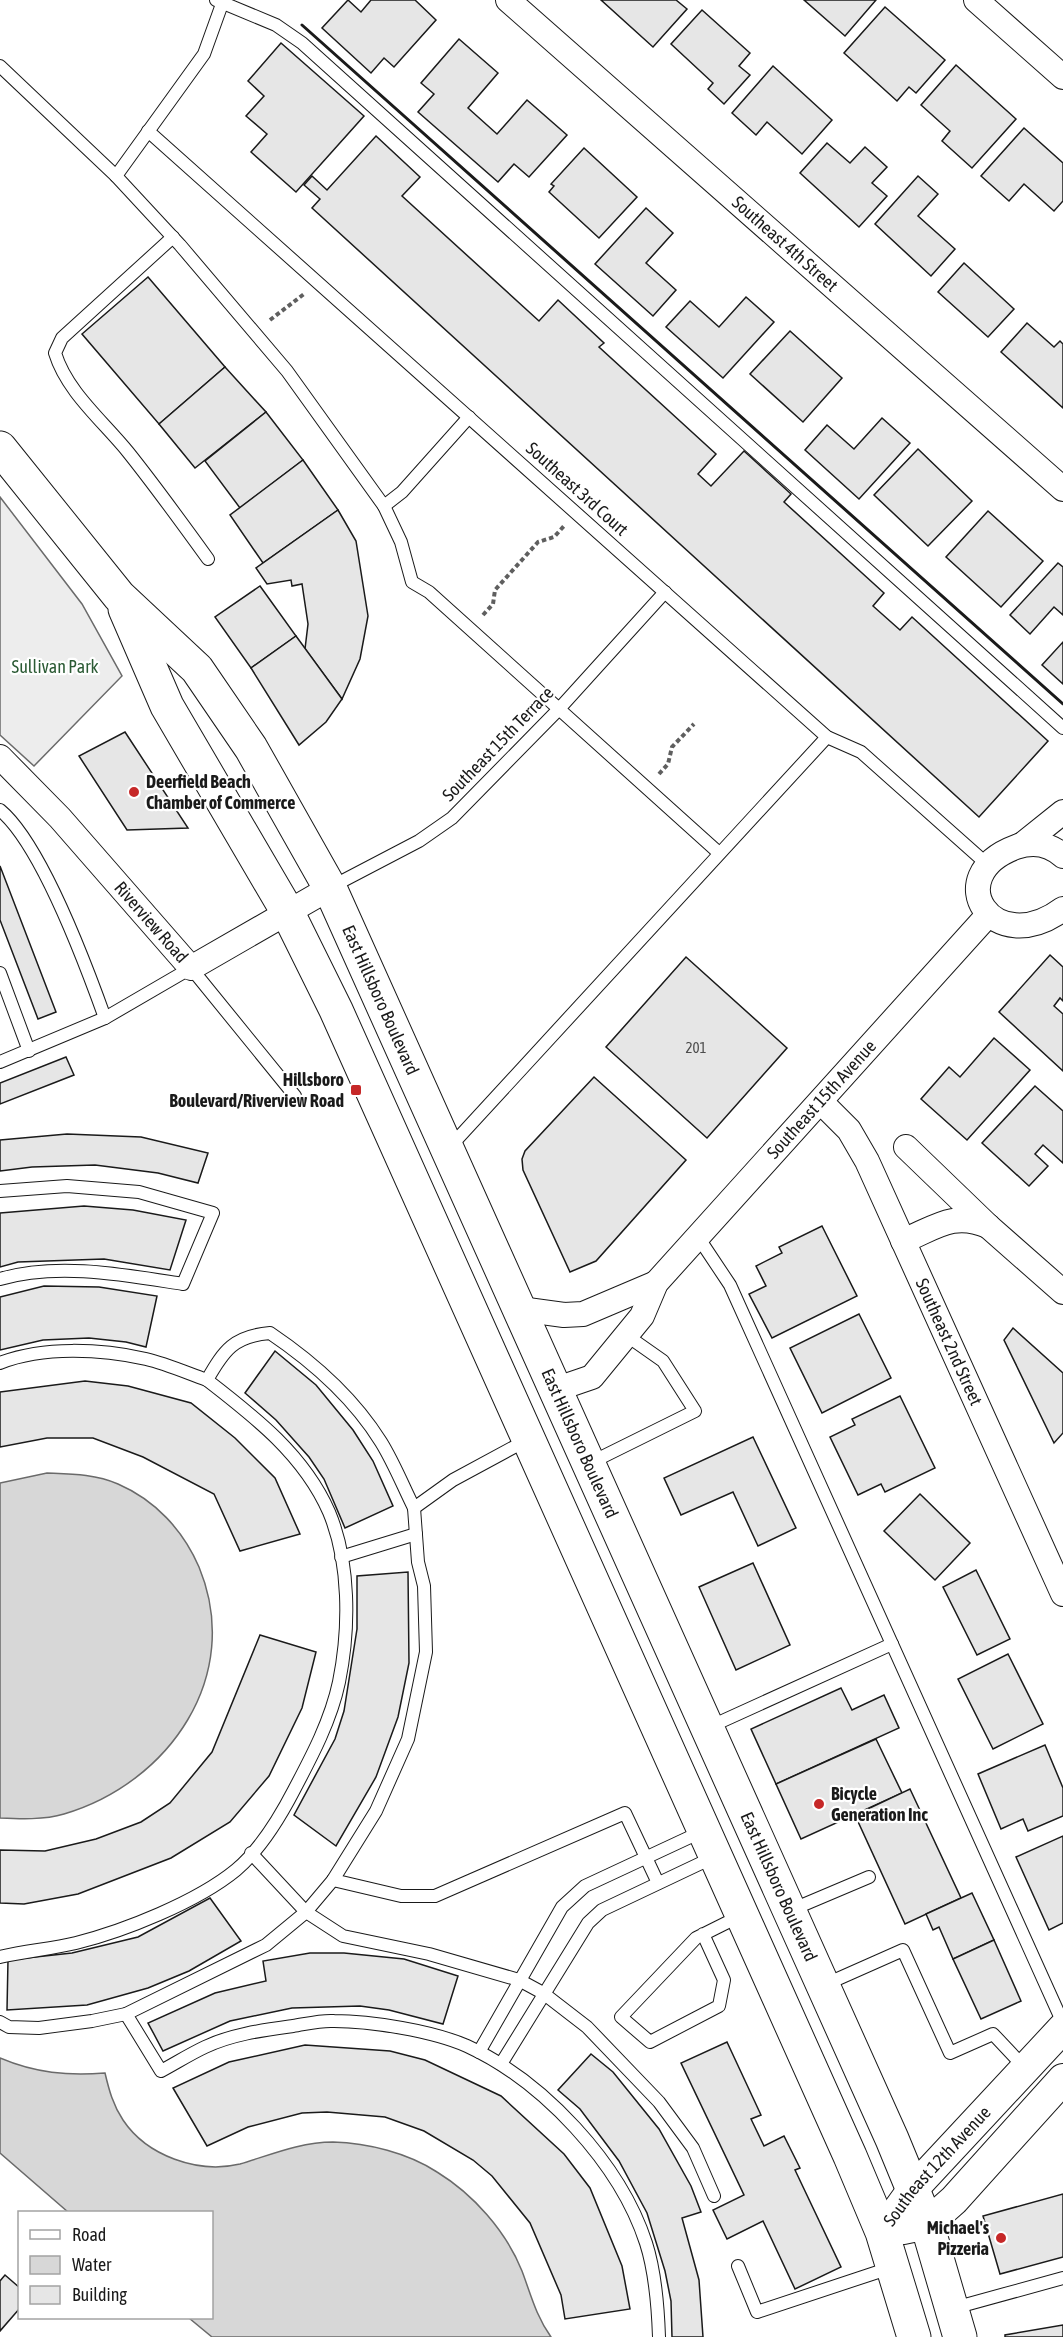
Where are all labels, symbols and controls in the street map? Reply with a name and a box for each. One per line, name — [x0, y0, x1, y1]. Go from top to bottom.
street label: Southeast 4th Street — [728, 192, 842, 296]
street label: Southeast 3rd Court — [522, 437, 632, 540]
park label: Sullivan Park — [12, 656, 98, 677]
street label: Southeast 15th Terrace — [438, 682, 558, 805]
place label: Deerfield Beach Chamber of Commerce — [146, 771, 295, 813]
marker: Deerfield Beach Chamber of Commerce — [127, 785, 141, 799]
street label: Riverview Road — [110, 877, 193, 967]
street label: East Hillsboro Boulevard — [338, 922, 423, 1078]
street label: Southeast 15th Avenue — [762, 1035, 880, 1163]
house number: 201 — [685, 1039, 707, 1056]
place label: Hillsboro Boulevard/Riverview Road — [169, 1069, 344, 1111]
marker: Hillsboro Boulevard/Riverview Road — [349, 1083, 363, 1097]
street label: Southeast 2nd Street — [912, 1275, 987, 1408]
street label: East Hillsboro Boulevard — [537, 1365, 623, 1521]
place label: Bicycle Generation Inc — [831, 1783, 928, 1825]
marker: Bicycle Generation Inc — [812, 1797, 826, 1811]
street label: East Hillsboro Boulevard — [736, 1808, 822, 1964]
street label: Southeast 12th Avenue — [879, 2102, 995, 2230]
legend — [18, 2211, 213, 2319]
place label: Michael's Pizzeria — [927, 2217, 990, 2259]
text: Road — [72, 2224, 106, 2245]
marker: Michael's Pizzeria — [994, 2231, 1008, 2245]
text: Water — [72, 2254, 112, 2275]
text: Building — [72, 2284, 127, 2305]

